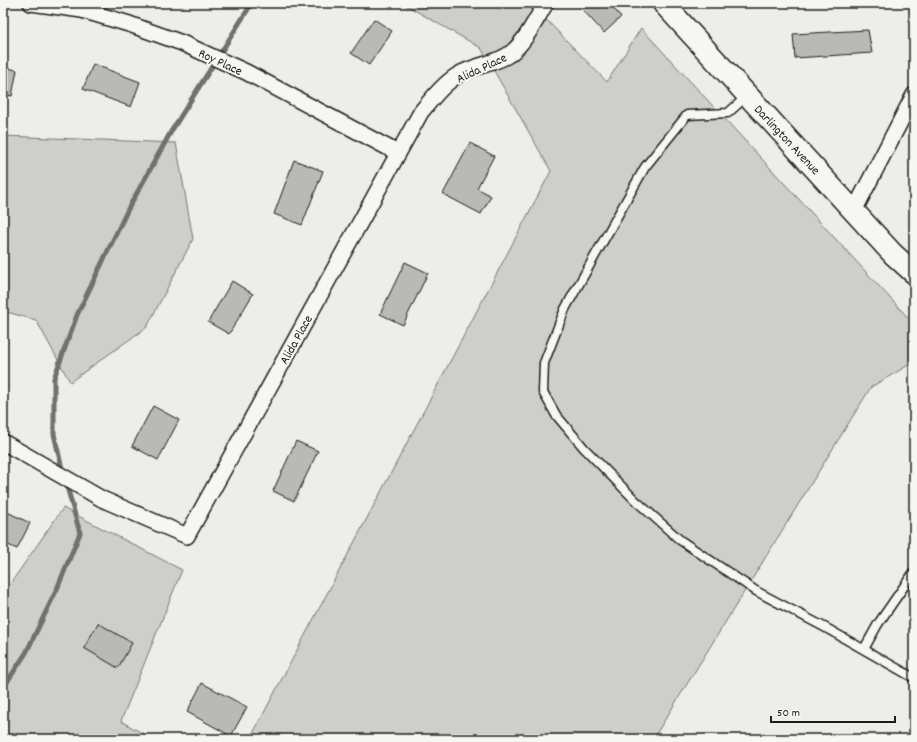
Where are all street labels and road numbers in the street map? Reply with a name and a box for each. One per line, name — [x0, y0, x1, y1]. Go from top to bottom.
street label: Roy Place — [195, 45, 245, 82]
street label: Alida Place — [454, 49, 511, 89]
street label: Darlington Avenue — [749, 101, 824, 180]
street label: Alida Place — [276, 312, 319, 368]

